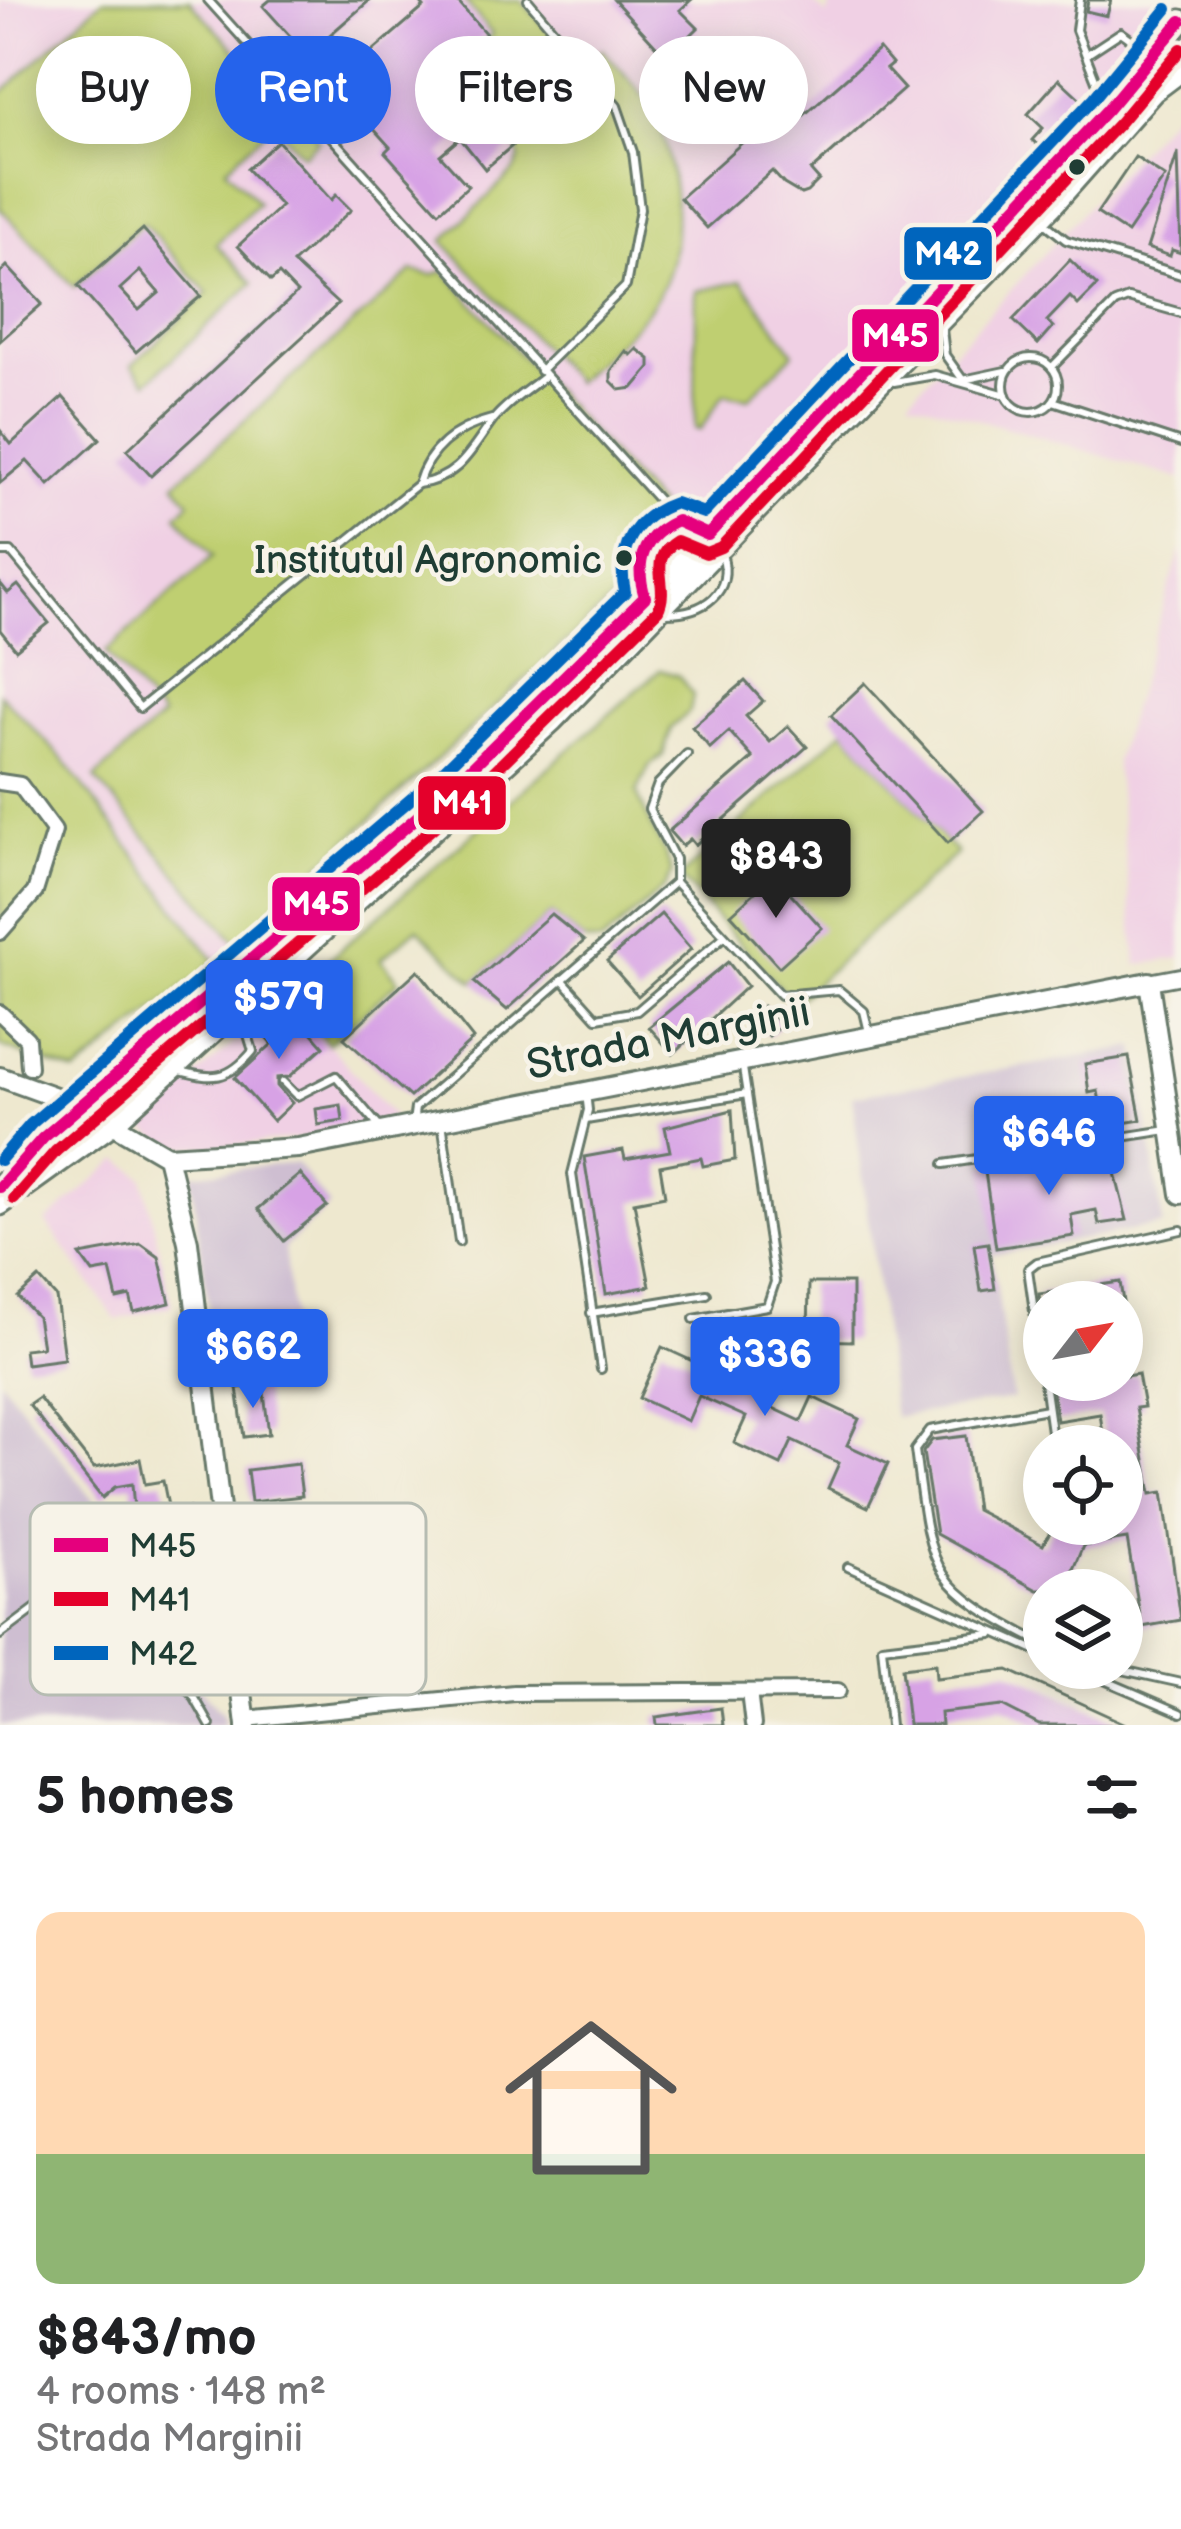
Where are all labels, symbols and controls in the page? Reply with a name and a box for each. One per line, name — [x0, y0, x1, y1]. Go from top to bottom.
chip: Buy — [36, 36, 191, 144]
chip: Rent — [215, 36, 391, 144]
chip: Filters — [415, 36, 615, 144]
chip: New — [639, 36, 808, 144]
unlabelled marker — [1066, 156, 1088, 178]
line badge: M42 — [902, 225, 994, 282]
text: M42 — [914, 235, 982, 275]
line badge: M45 — [850, 307, 941, 364]
text: M45 — [862, 317, 928, 357]
place label: Institutul Agronomic — [254, 538, 602, 585]
marker: Institutul Agronomic — [613, 547, 635, 569]
line badge: M41 — [416, 774, 508, 832]
text: M41 — [431, 784, 493, 824]
pin: $843 — [705, 819, 847, 921]
text: $843 — [729, 834, 823, 881]
line badge: M45 — [270, 875, 362, 933]
text: M45 — [283, 885, 349, 925]
pin: $579 — [208, 960, 350, 1062]
text: $579 — [233, 975, 325, 1022]
street label: Strada Marginii — [523, 987, 814, 1092]
pin: $646 — [978, 1096, 1120, 1198]
text: $646 — [1001, 1111, 1097, 1158]
north arrow — [1023, 1281, 1143, 1401]
map controls — [1023, 1281, 1143, 1689]
pin: $662 — [182, 1309, 324, 1411]
pin: $336 — [694, 1317, 836, 1419]
text: $662 — [205, 1324, 301, 1371]
text: $336 — [718, 1332, 812, 1379]
button: locate — [1023, 1425, 1143, 1545]
legend — [30, 1503, 426, 1695]
text: M45 — [129, 1527, 197, 1567]
button: layers — [1023, 1569, 1143, 1689]
text: M41 — [129, 1581, 190, 1621]
text: M42 — [129, 1635, 198, 1675]
icon: filters — [1079, 1764, 1145, 1830]
text: 5 homes — [36, 1767, 234, 1828]
icon: home — [483, 1990, 699, 2206]
text: $843/mo — [36, 2308, 257, 2369]
text: 4 rooms · 148 m² — [36, 2369, 326, 2416]
text: Strada Marginii — [36, 2416, 303, 2463]

